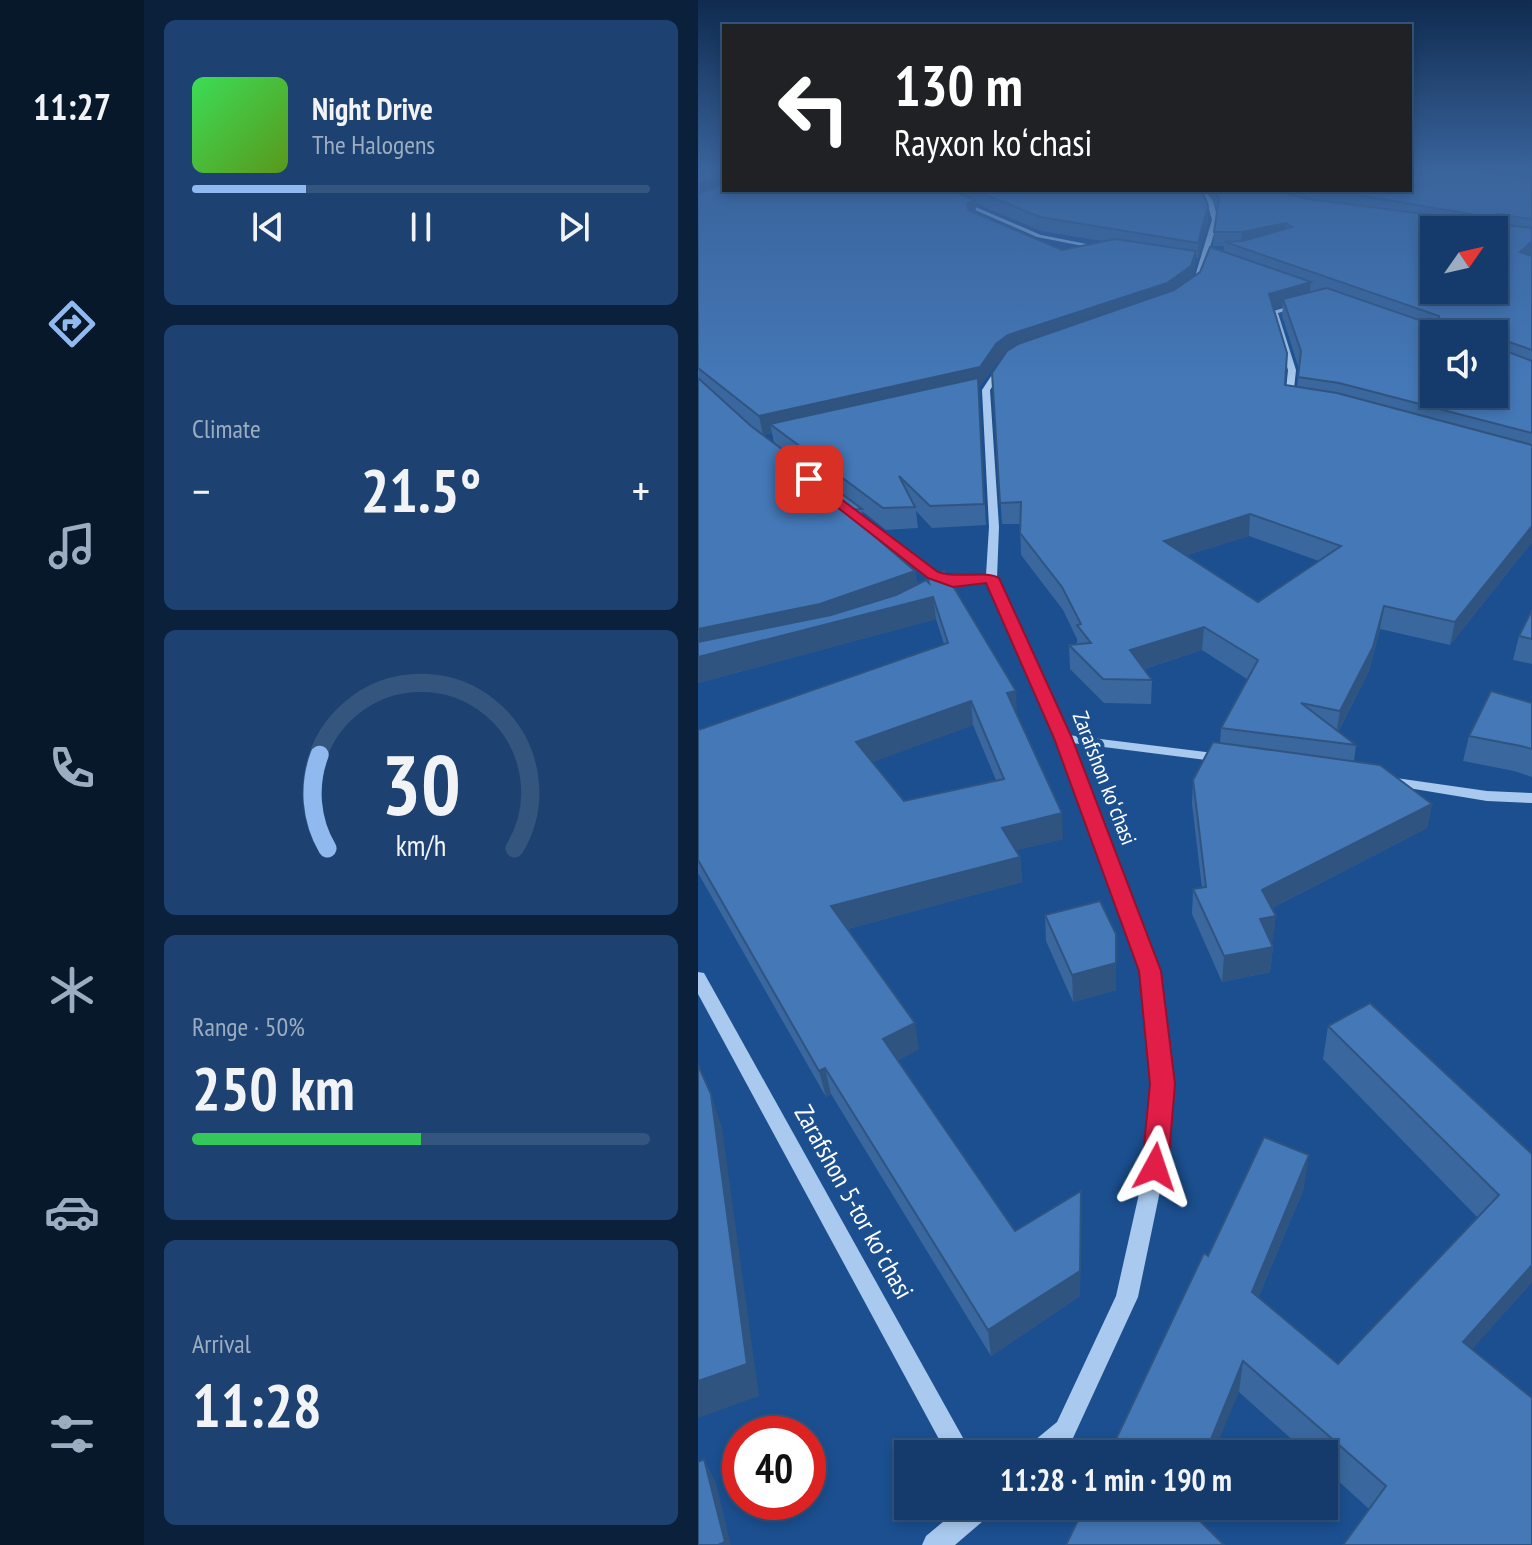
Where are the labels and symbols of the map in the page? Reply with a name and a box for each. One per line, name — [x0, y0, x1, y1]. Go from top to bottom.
north arrow — [1420, 216, 1508, 304]
pin — [775, 445, 843, 513]
street label: Zarafshon koʻchasi — [1067, 707, 1143, 849]
street label: Zarafshon 5-tor koʻchasi — [788, 1099, 921, 1304]
position arrow — [1113, 1125, 1197, 1209]
speed limit sign: 40 — [722, 1416, 826, 1520]

